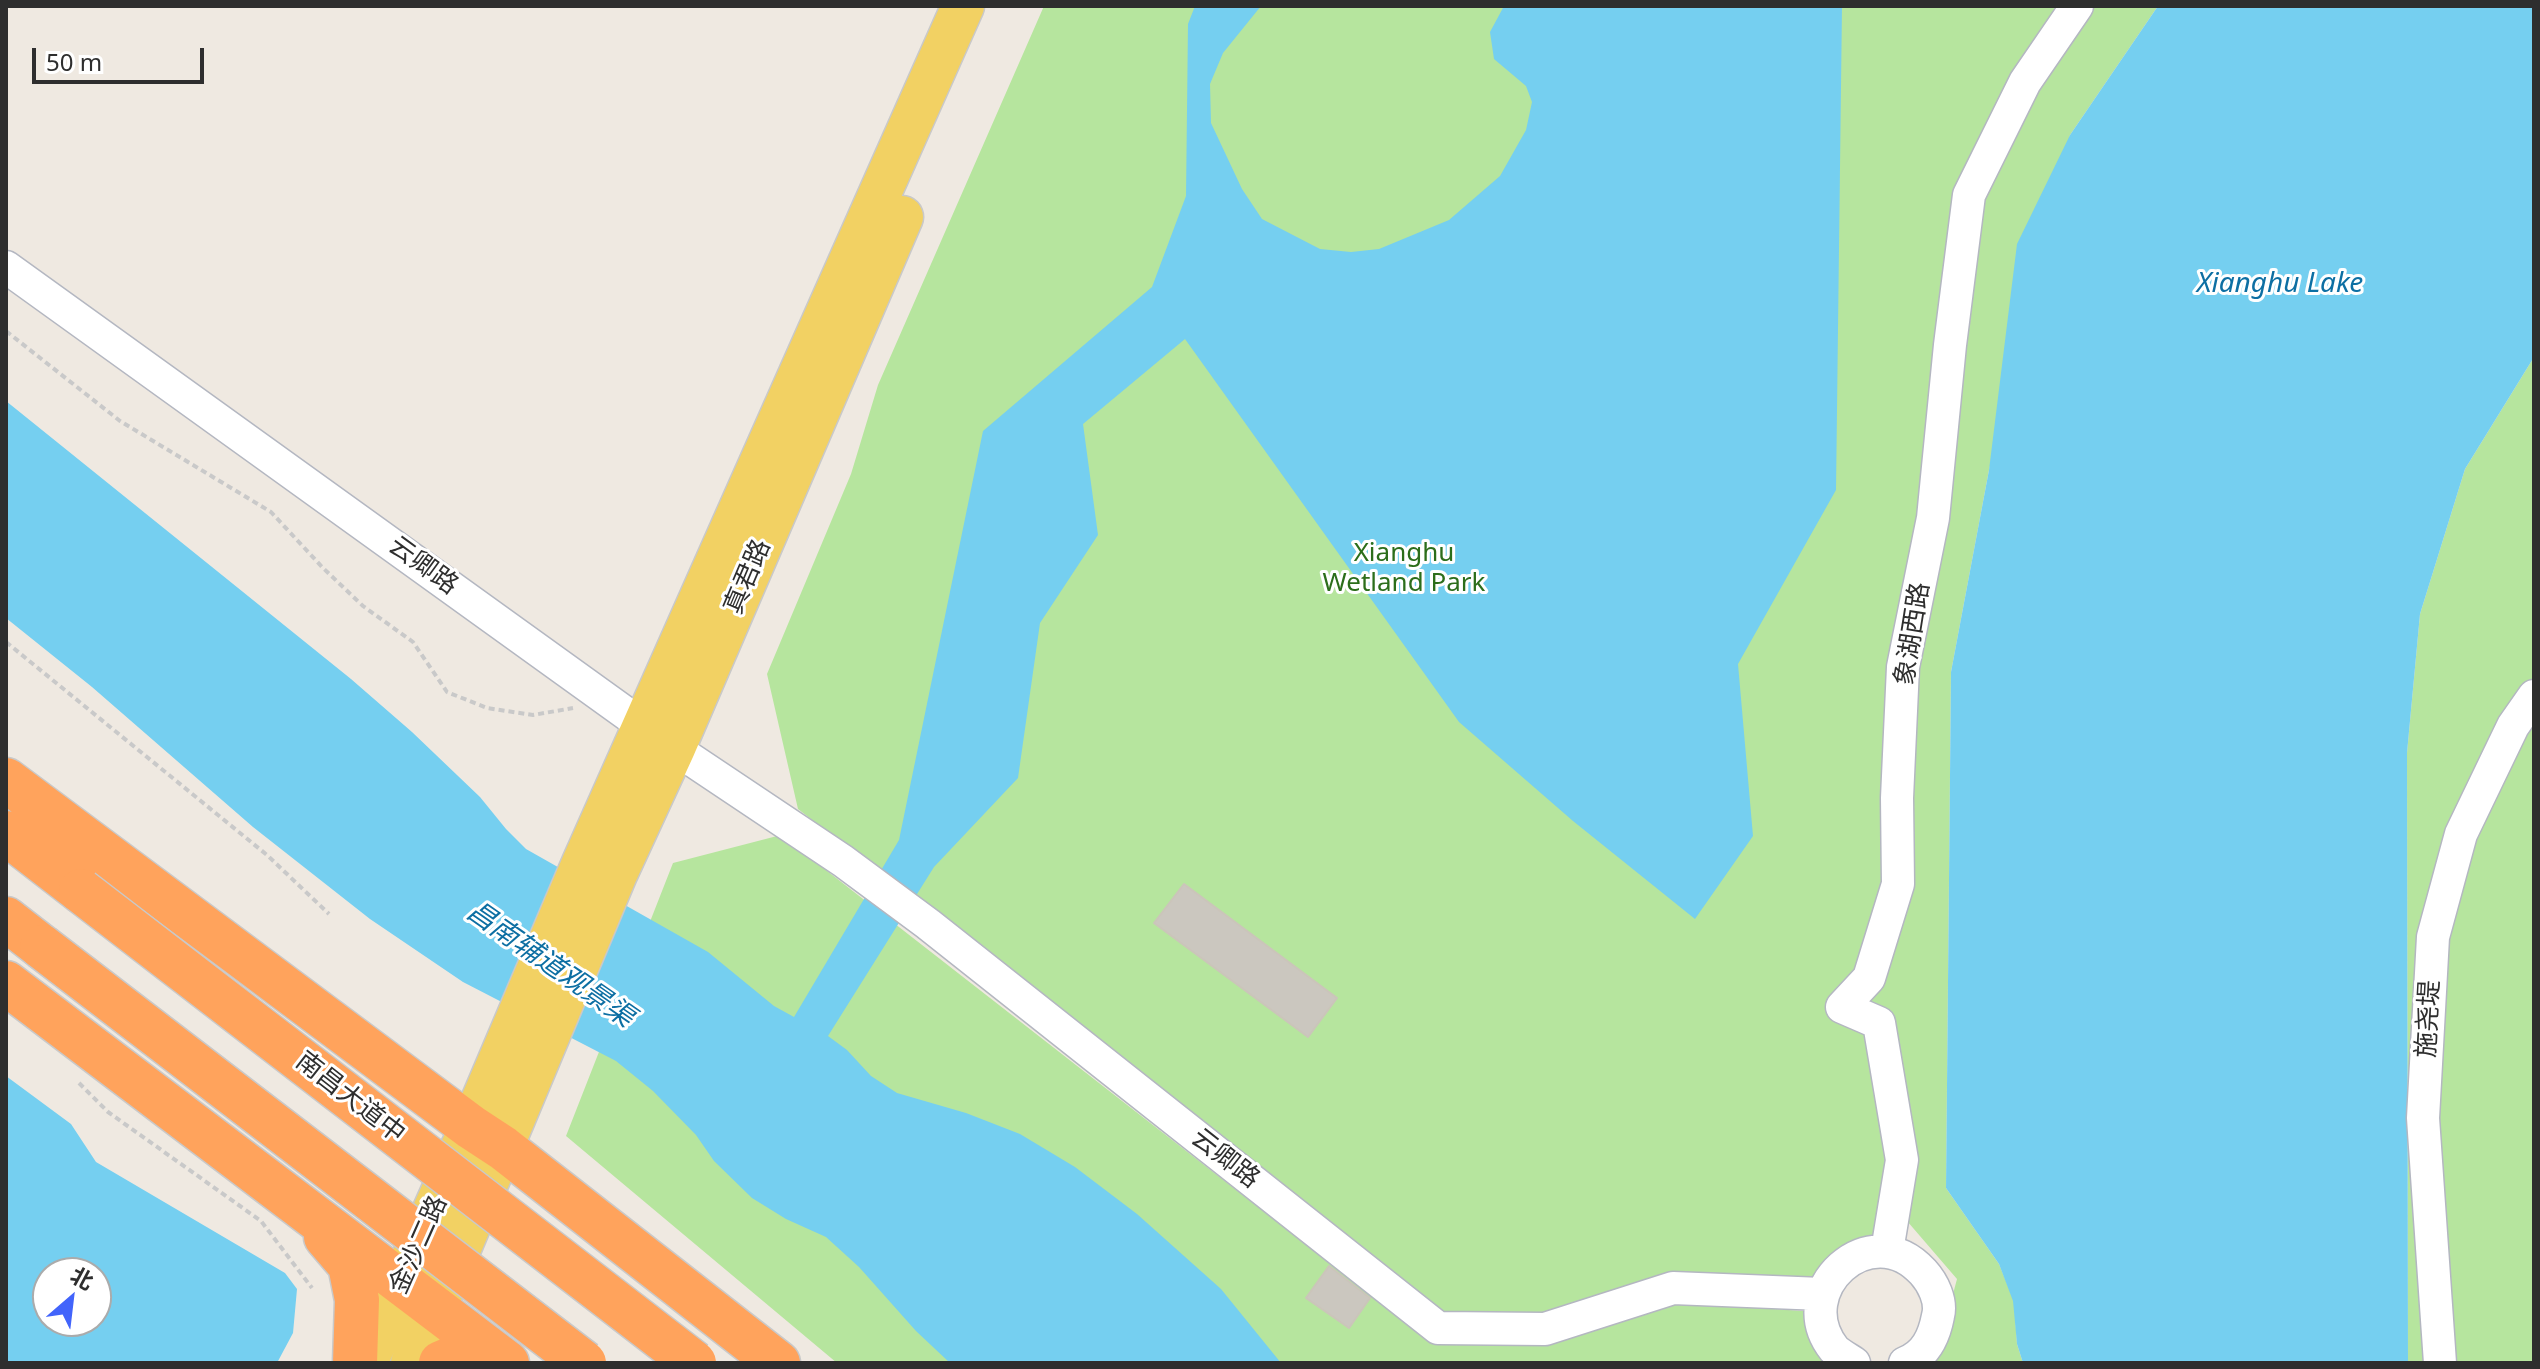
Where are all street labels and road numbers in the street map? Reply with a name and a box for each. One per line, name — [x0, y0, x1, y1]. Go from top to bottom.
street label: 云卿路 — [382, 530, 464, 602]
street label: 真君路 — [718, 535, 778, 619]
street label: 象湖西路 — [1889, 580, 1937, 688]
street label: 施尧堤 — [2411, 979, 2447, 1059]
street label: 南昌大道中 — [289, 1046, 411, 1150]
street label: 云卿路 — [1185, 1123, 1265, 1195]
street label: 金沙二路 — [384, 1191, 454, 1299]

